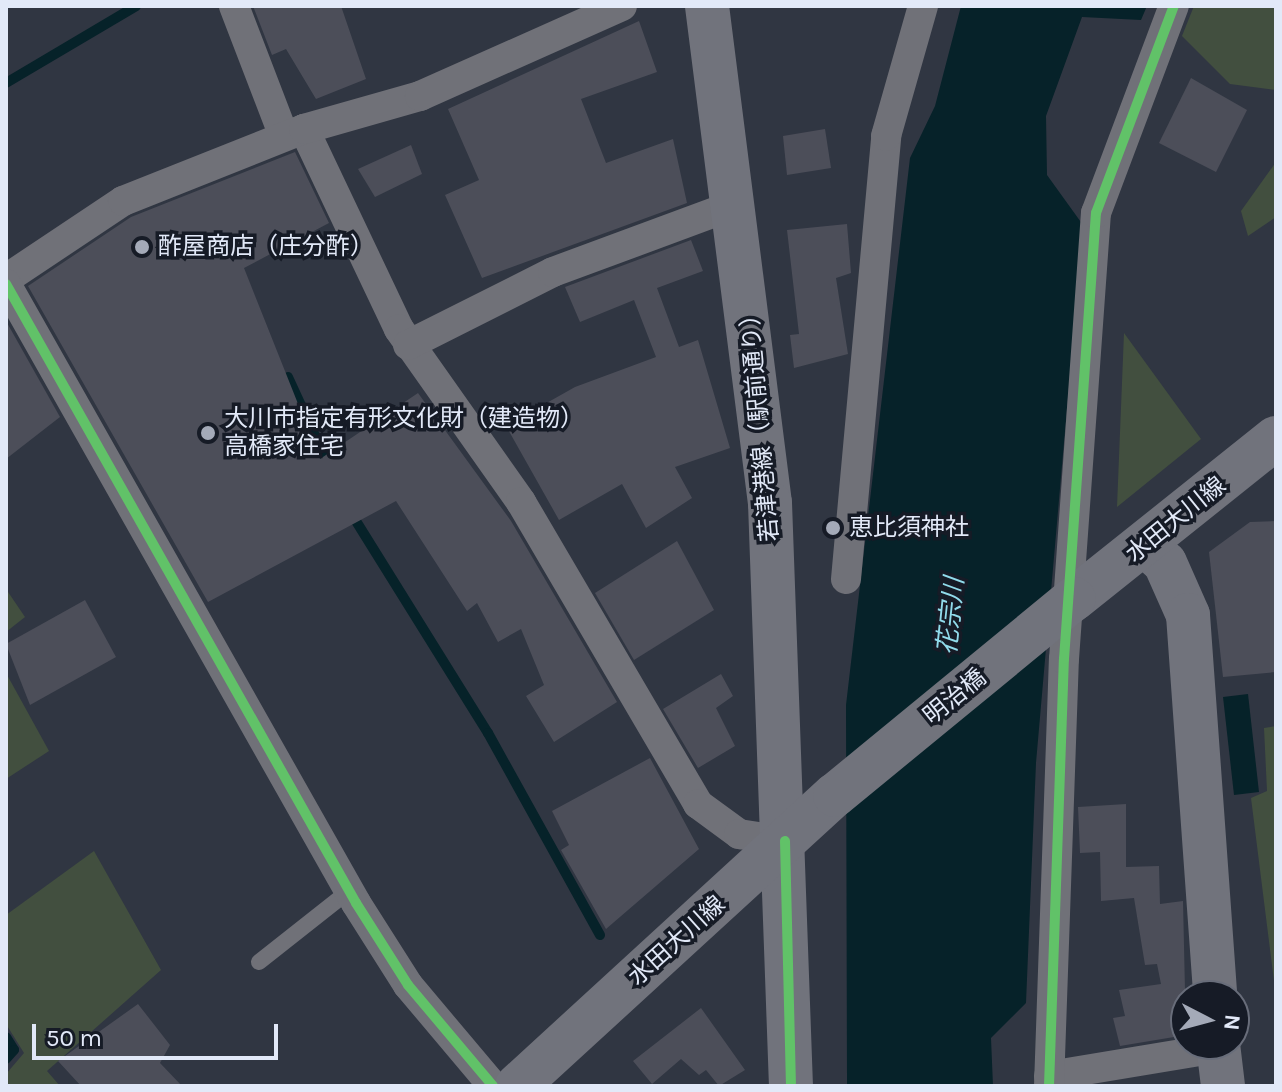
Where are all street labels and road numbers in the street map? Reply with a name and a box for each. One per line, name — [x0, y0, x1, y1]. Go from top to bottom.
street label: 若津港線（駅前通り） — [735, 301, 785, 543]
street label: 水田大川線 — [1120, 471, 1232, 569]
street label: 明治橋 — [918, 663, 992, 731]
street label: 水田大川線 — [623, 890, 731, 992]

